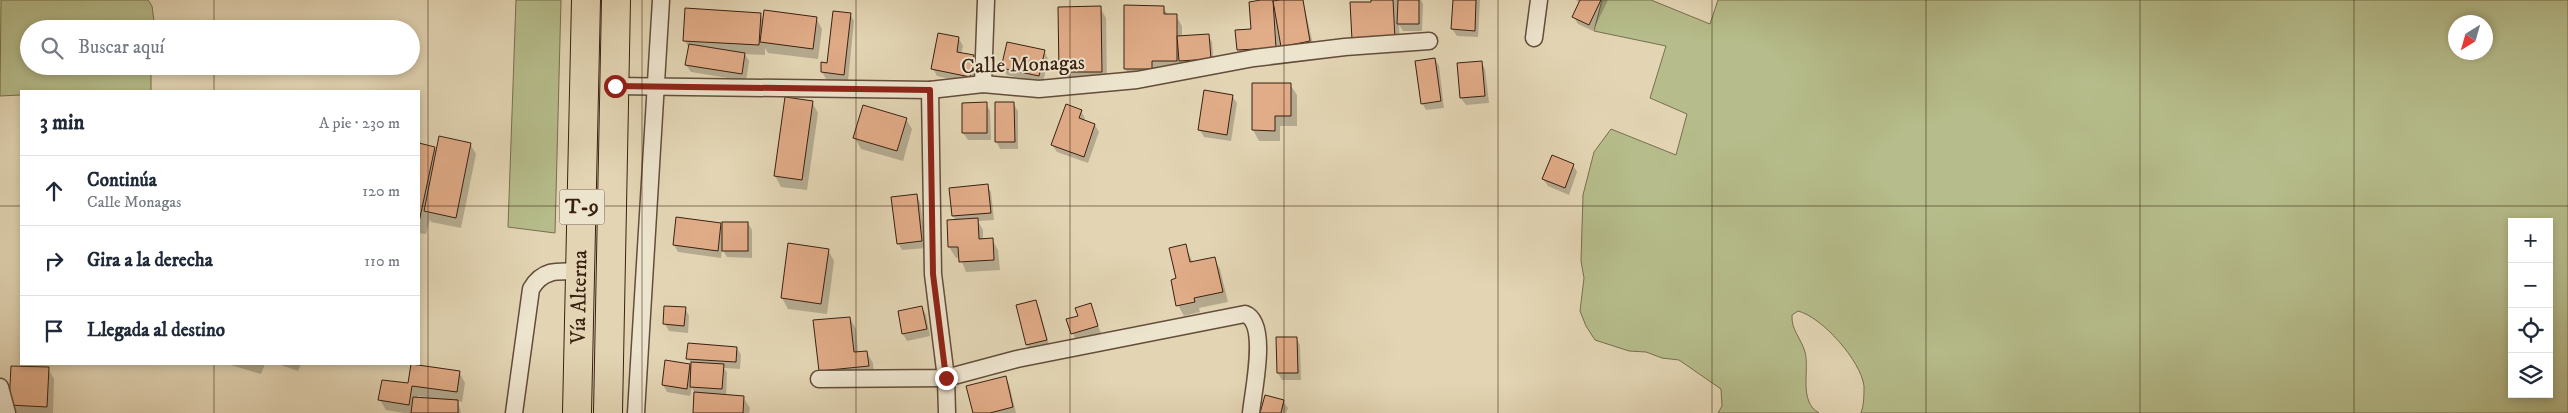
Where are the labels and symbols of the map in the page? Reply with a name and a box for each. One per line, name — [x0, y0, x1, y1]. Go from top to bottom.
north arrow — [2448, 15, 2493, 60]
street label: Calle Monagas — [961, 50, 1085, 80]
route start — [604, 75, 627, 98]
road number: T-9 — [560, 190, 604, 224]
street label: Vía Alterna — [565, 250, 594, 345]
route end — [935, 367, 958, 390]

